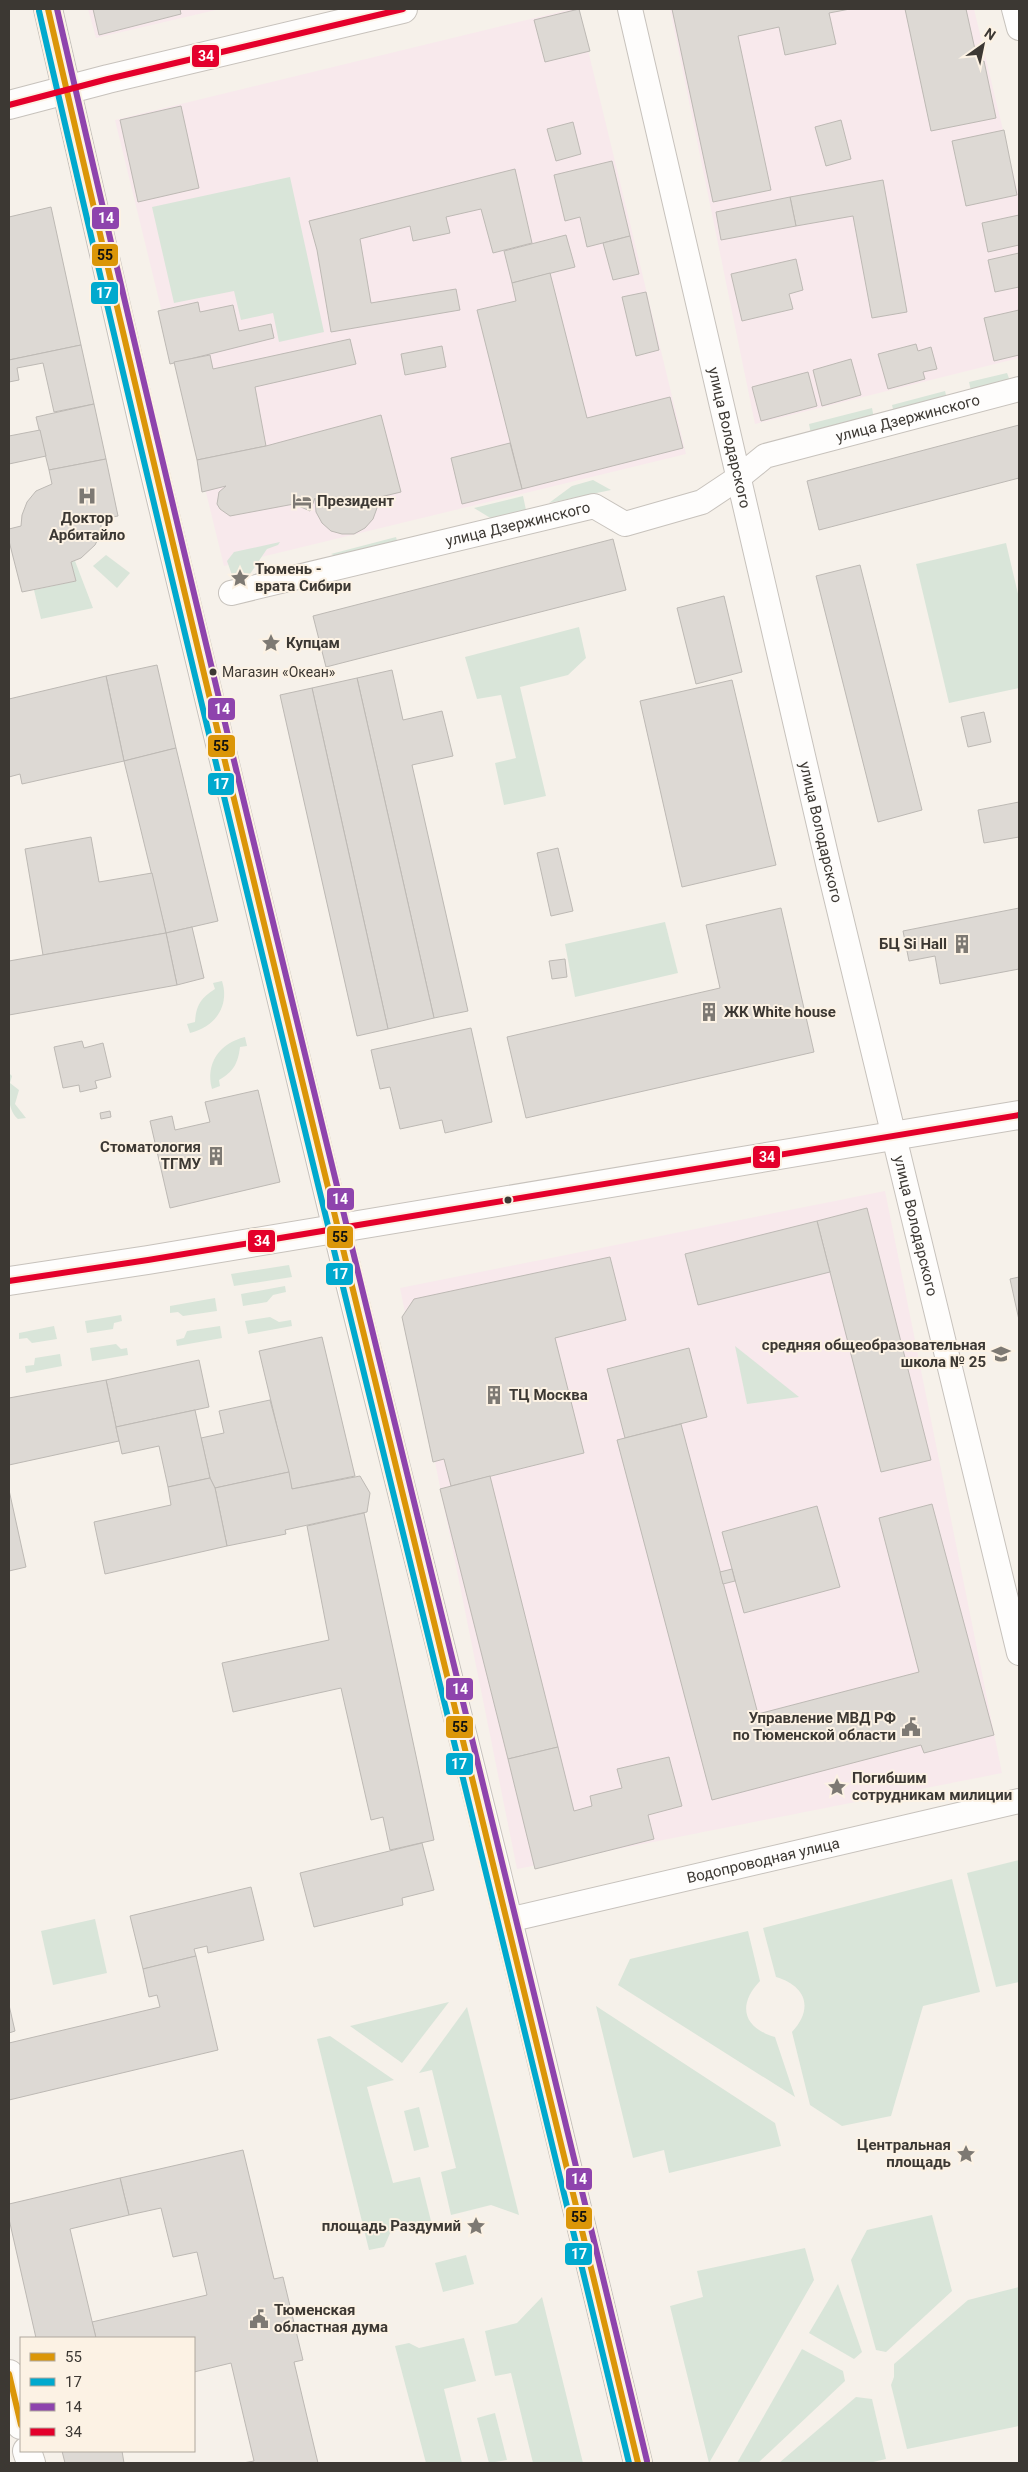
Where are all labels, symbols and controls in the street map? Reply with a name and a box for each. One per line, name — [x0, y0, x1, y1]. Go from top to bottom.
north arrow — [958, 20, 1008, 70]
text: N — [982, 25, 999, 44]
line badge: 34 — [191, 44, 220, 68]
text: 34 — [198, 48, 214, 64]
line badge: 14 — [91, 206, 120, 230]
text: 14 — [98, 210, 114, 226]
line badge: 55 — [91, 243, 119, 267]
text: 55 — [97, 247, 113, 263]
line badge: 17 — [90, 281, 119, 305]
text: 17 — [96, 285, 112, 301]
street label: улица Володарского — [704, 365, 754, 510]
street label: улица Дзержинского — [834, 391, 982, 446]
hospital icon: Доктор Арбитайло — [76, 485, 98, 507]
hotel icon: Президент — [291, 490, 313, 512]
place label: Президент — [317, 492, 394, 510]
street label: улица Дзержинского — [444, 498, 592, 550]
place label: Доктор Арбитайло — [49, 509, 125, 544]
place label: Тюмень - врата Сибири — [255, 560, 351, 595]
place icon: Тюмень - врата Сибири — [229, 567, 251, 589]
place icon: Купцам — [260, 632, 282, 654]
place label: Купцам — [286, 634, 340, 652]
place label: Магазин «Океан» — [222, 664, 336, 680]
marker: Магазин «Океан» — [208, 667, 218, 677]
line badge: 14 — [207, 697, 236, 721]
text: 14 — [214, 701, 230, 717]
line badge: 55 — [207, 734, 236, 758]
text: 55 — [213, 738, 229, 754]
street label: улица Володарского — [796, 760, 846, 904]
line badge: 17 — [207, 772, 235, 796]
text: 17 — [213, 776, 229, 792]
building icon: БЦ Si Hall — [951, 933, 973, 955]
place label: БЦ Si Hall — [879, 935, 947, 953]
building icon: ЖК White house — [698, 1001, 720, 1023]
place label: ЖК White house — [724, 1003, 836, 1021]
place label: Стоматология ТГМУ — [100, 1138, 202, 1173]
building icon: Стоматология ТГМУ — [205, 1145, 227, 1167]
line badge: 34 — [752, 1145, 781, 1169]
text: 34 — [759, 1149, 775, 1165]
street label: улица Володарского — [890, 1154, 941, 1298]
line badge: 14 — [326, 1187, 355, 1211]
text: 14 — [332, 1191, 348, 1207]
unlabelled marker — [503, 1195, 513, 1205]
line badge: 55 — [326, 1225, 354, 1249]
line badge: 34 — [247, 1229, 276, 1253]
text: 55 — [332, 1229, 348, 1245]
text: 34 — [254, 1233, 270, 1249]
line badge: 17 — [325, 1262, 354, 1286]
text: 17 — [332, 1266, 348, 1282]
place label: средняя общеобразовательная школа № 25 — [762, 1336, 986, 1371]
school or university icon: средняя общеобразовательная школа № 25 — [990, 1343, 1012, 1365]
building icon: ТЦ Москва — [483, 1384, 505, 1406]
place label: ТЦ Москва — [509, 1386, 588, 1404]
line badge: 14 — [445, 1677, 474, 1701]
text: 14 — [452, 1681, 468, 1697]
place label: Управление МВД РФ по Тюменской области — [733, 1709, 896, 1744]
line badge: 55 — [445, 1715, 474, 1739]
public building icon: Управление МВД РФ по Тюменской области — [900, 1716, 922, 1738]
text: 55 — [452, 1719, 468, 1735]
line badge: 17 — [445, 1752, 474, 1776]
text: 17 — [451, 1756, 467, 1772]
place label: Погибшим сотрудникам милиции — [852, 1769, 1012, 1804]
place icon: Погибшим сотрудникам милиции — [826, 1776, 848, 1798]
street label: Водопроводная улица — [685, 1834, 841, 1887]
place label: Центральная площадь — [857, 2136, 951, 2171]
place icon: Центральная площадь — [955, 2143, 977, 2165]
line badge: 14 — [565, 2167, 593, 2191]
text: 14 — [571, 2171, 587, 2187]
line badge: 55 — [565, 2206, 593, 2230]
text: 55 — [571, 2209, 587, 2225]
place icon: площадь Раздумий — [465, 2215, 487, 2237]
place label: площадь Раздумий — [322, 2217, 461, 2235]
line badge: 17 — [564, 2242, 593, 2266]
text: 17 — [571, 2246, 587, 2262]
place label: Тюменская областная дума — [274, 2301, 388, 2336]
public building icon: Тюменская областная дума — [248, 2308, 270, 2330]
legend — [20, 2337, 195, 2452]
text: 55 — [65, 2348, 82, 2366]
text: 17 — [65, 2373, 82, 2391]
text: 14 — [65, 2398, 82, 2416]
text: 34 — [65, 2423, 82, 2441]

